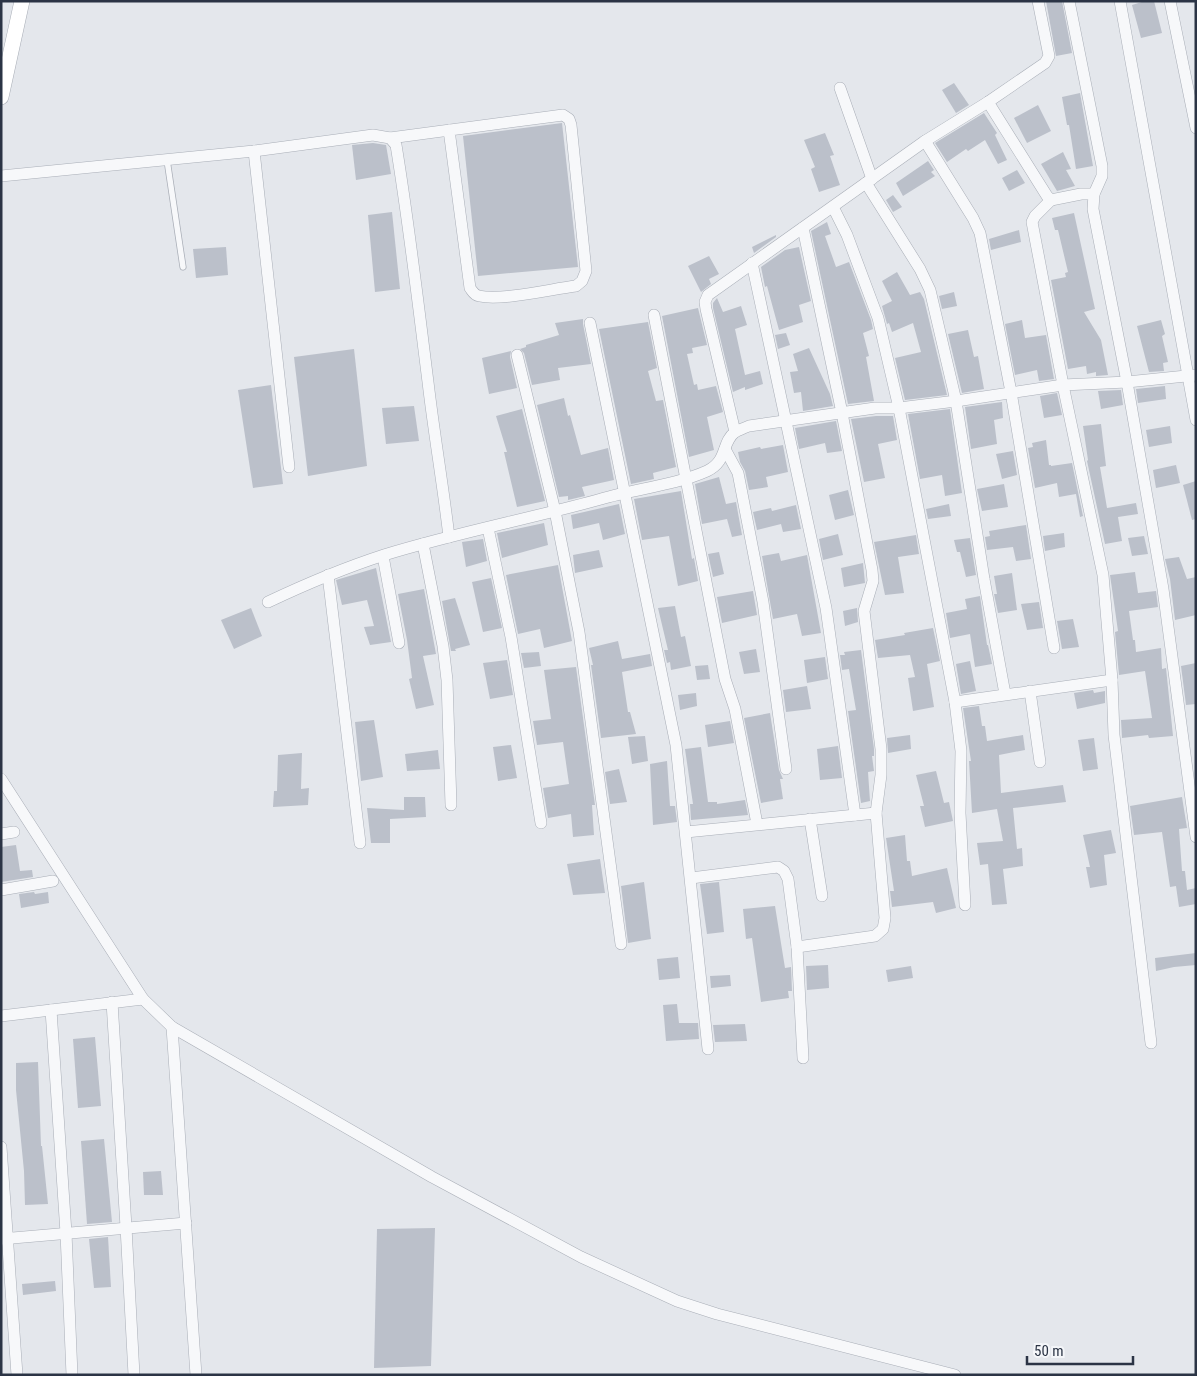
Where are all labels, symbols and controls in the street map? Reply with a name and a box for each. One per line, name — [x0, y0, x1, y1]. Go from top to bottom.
scale bar — [1027, 1334, 1133, 1366]
text: 50 m — [1034, 1342, 1064, 1360]

